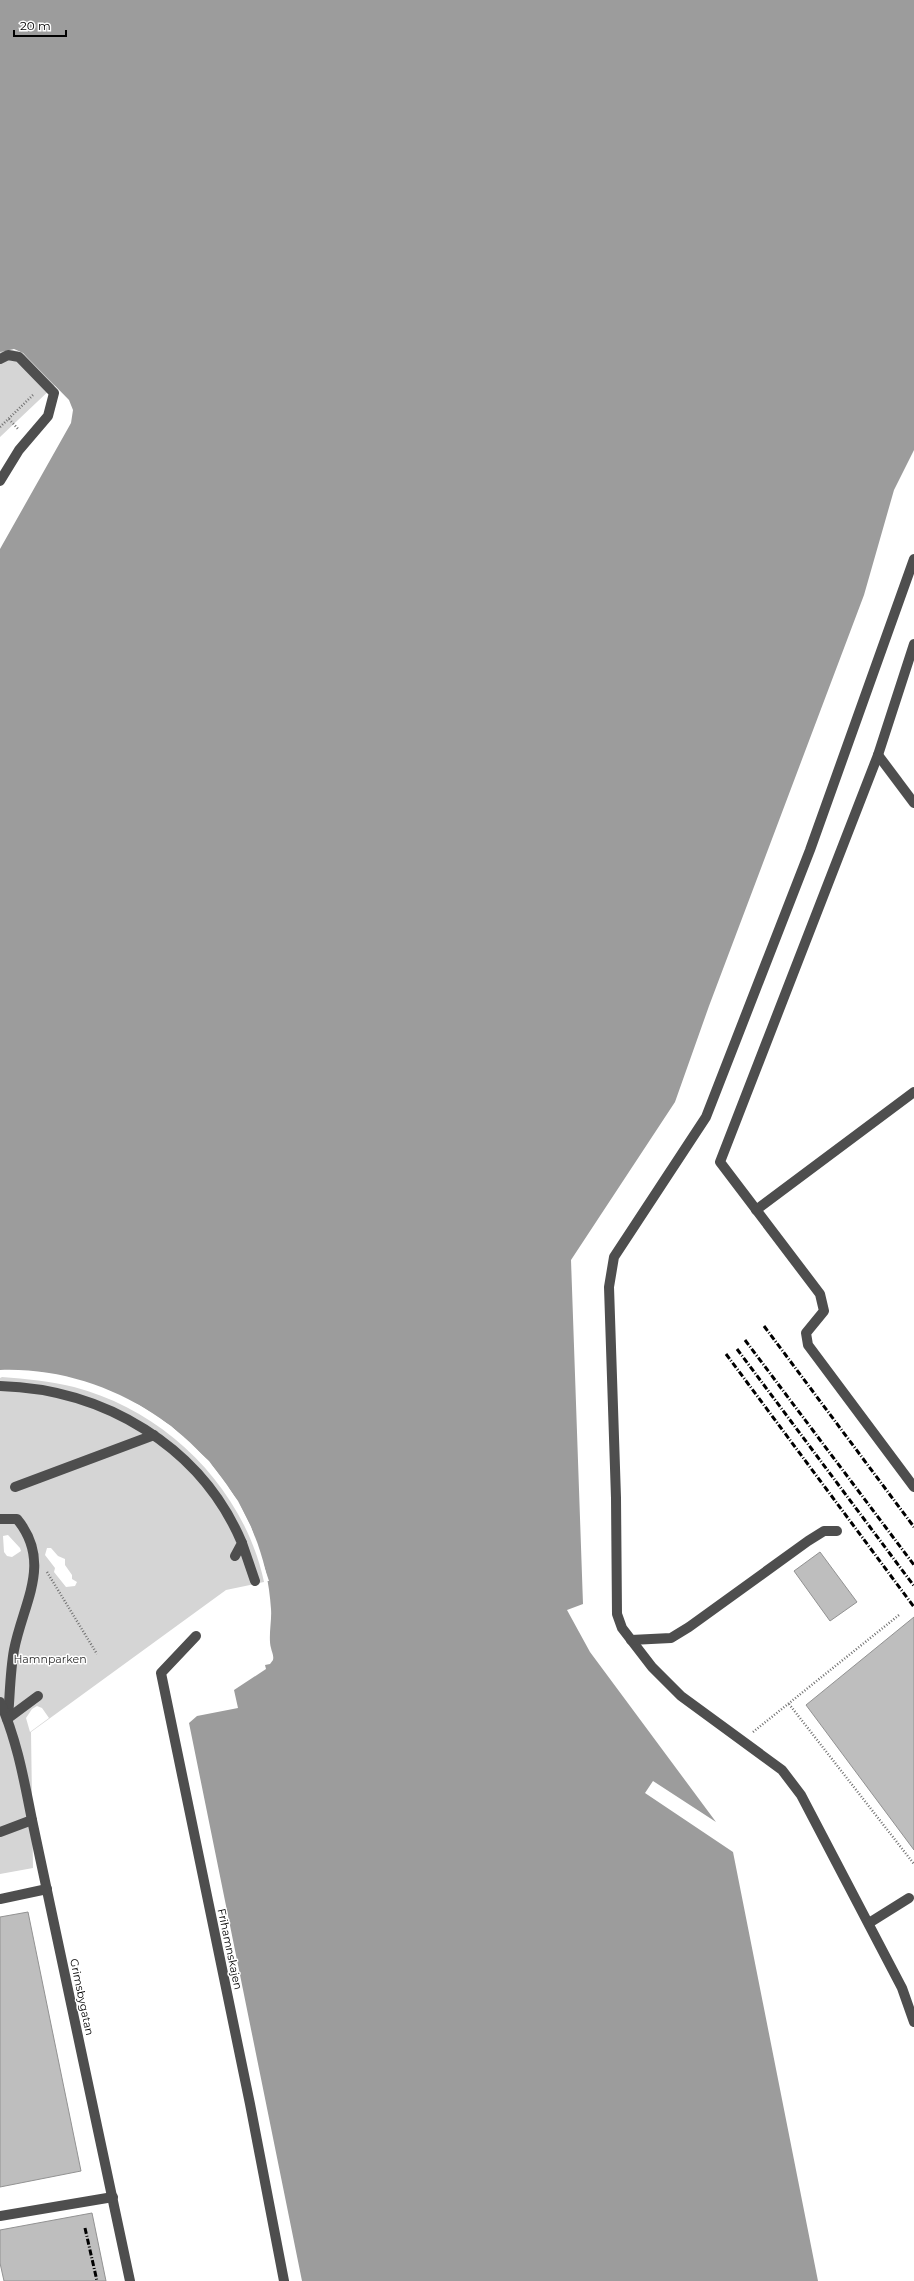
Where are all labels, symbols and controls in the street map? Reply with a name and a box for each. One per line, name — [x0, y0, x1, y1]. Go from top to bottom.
scale bar — [14, 12, 66, 38]
text: 20 m — [20, 18, 51, 33]
park label: Hamnparken — [13, 1652, 87, 1666]
street label: Frihamnskajen — [215, 1907, 245, 1991]
street label: Grimsbygatan — [67, 1957, 97, 2037]

